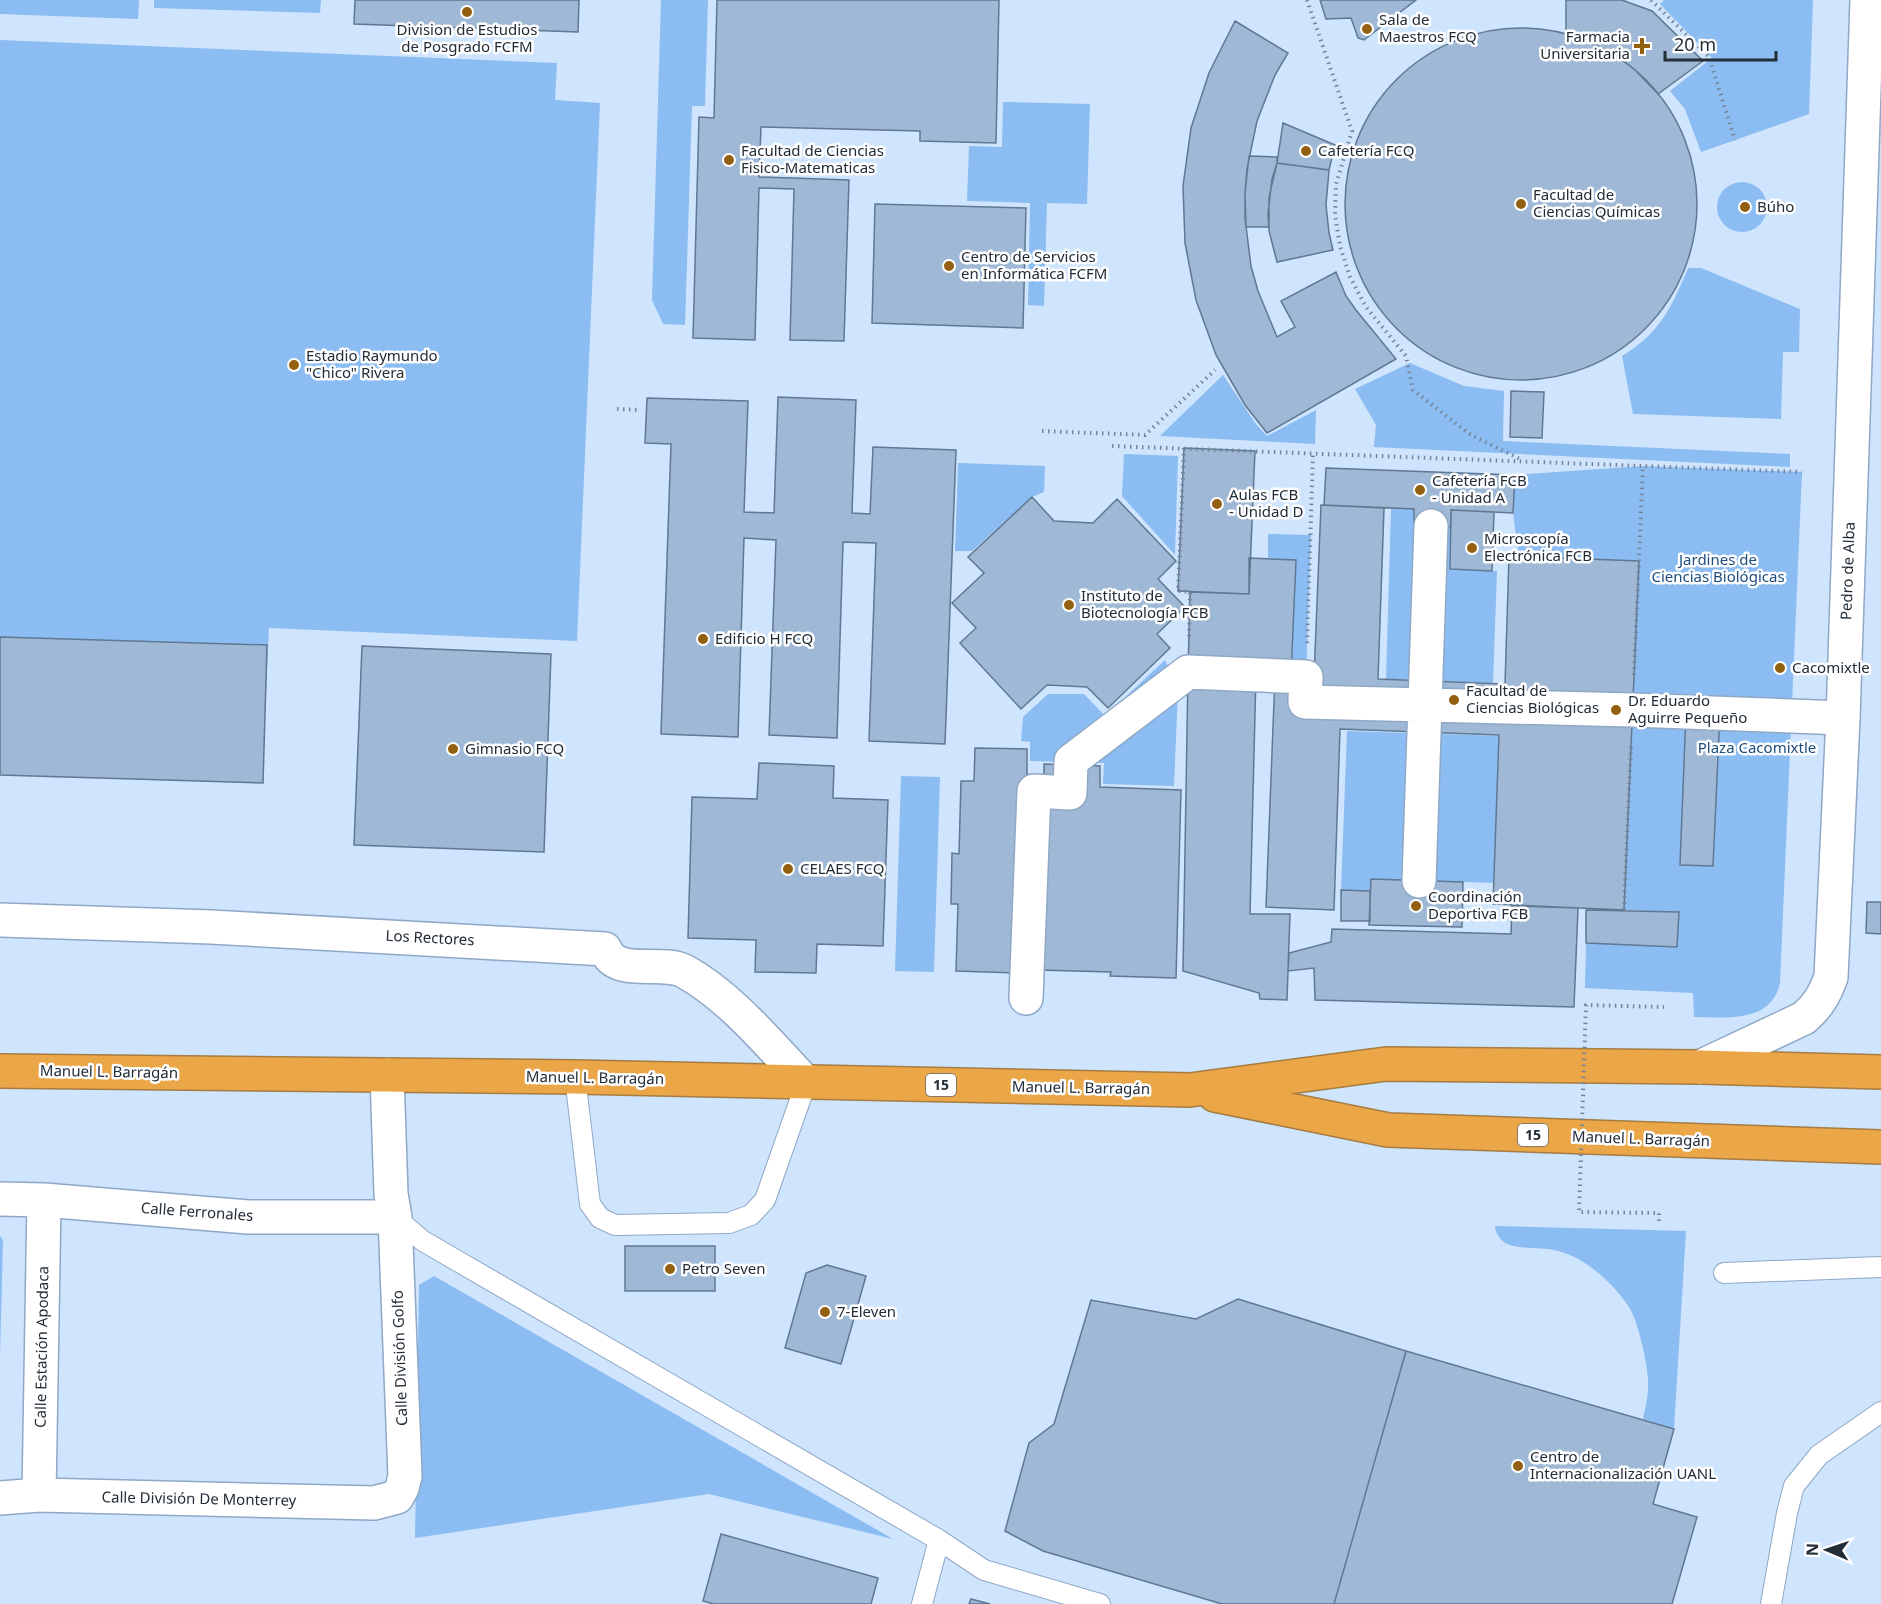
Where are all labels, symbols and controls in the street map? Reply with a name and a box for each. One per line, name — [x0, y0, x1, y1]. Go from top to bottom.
marker: Division de Estudios de Posgrado FCFM — [460, 5, 474, 19]
place label: Sala de Maestros FCQ — [1379, 9, 1477, 46]
place label: Division de Estudios de Posgrado FCFM — [397, 19, 537, 56]
marker: Sala de Maestros FCQ — [1360, 22, 1374, 36]
scale bar — [1665, 24, 1776, 62]
place label: Farmacia Universitaria — [1540, 26, 1630, 63]
text: 20 m — [1674, 32, 1716, 56]
marker: Farmacia Universitaria — [1635, 39, 1649, 53]
place label: Facultad de Ciencias Fisico-Matematicas — [741, 140, 884, 177]
place label: Cafetería FCQ — [1318, 140, 1414, 160]
marker: Cafetería FCQ — [1299, 144, 1313, 158]
marker: Facultad de Ciencias Fisico-Matematicas — [722, 153, 736, 167]
place label: Facultad de Ciencias Químicas — [1533, 184, 1660, 221]
place label: Búho — [1757, 196, 1794, 216]
marker: Facultad de Ciencias Químicas — [1514, 197, 1528, 211]
marker: Búho — [1738, 200, 1752, 214]
place label: Centro de Servicios en Informática FCFM — [961, 246, 1107, 283]
marker: Centro de Servicios en Informática FCFM — [942, 259, 956, 273]
place label: Estadio Raymundo "Chico" Rivera — [306, 345, 438, 382]
marker: Estadio Raymundo "Chico" Rivera — [287, 358, 301, 372]
place label: Cafetería FCB - Unidad A — [1432, 470, 1527, 507]
marker: Cafetería FCB - Unidad A — [1413, 483, 1427, 497]
place label: Aulas FCB - Unidad D — [1229, 484, 1304, 521]
marker: Aulas FCB - Unidad D — [1210, 497, 1224, 511]
street label: Pedro de Alba — [1835, 521, 1859, 620]
place label: Microscopía Electrónica FCB — [1484, 528, 1592, 565]
marker: Microscopía Electrónica FCB — [1465, 541, 1479, 555]
park label: Jardines de Ciencias Biológicas — [1651, 549, 1785, 586]
place label: Instituto de Biotecnología FCB — [1081, 585, 1209, 622]
marker: Instituto de Biotecnología FCB — [1062, 598, 1076, 612]
place label: Edificio H FCQ — [715, 628, 813, 648]
marker: Edificio H FCQ — [696, 632, 710, 646]
place label: Cacomixtle — [1792, 657, 1870, 677]
marker: Cacomixtle — [1773, 661, 1787, 675]
place label: Facultad de Ciencias Biológicas — [1466, 680, 1599, 717]
place label: Dr. Eduardo Aguirre Pequeño — [1628, 690, 1747, 727]
marker: Facultad de Ciencias Biológicas — [1447, 693, 1461, 707]
marker: Dr. Eduardo Aguirre Pequeño — [1609, 703, 1623, 717]
park label: Plaza Cacomixtle — [1698, 737, 1816, 757]
place label: Gimnasio FCQ — [465, 738, 564, 758]
marker: Gimnasio FCQ — [446, 742, 460, 756]
place label: CELAES FCQ — [800, 858, 884, 878]
marker: CELAES FCQ — [781, 862, 795, 876]
place label: Coordinación Deportiva FCB — [1428, 886, 1528, 923]
marker: Coordinación Deportiva FCB — [1409, 899, 1423, 913]
street label: Los Rectores — [385, 925, 475, 949]
street label: Manuel L. Barragán — [40, 1060, 178, 1082]
street label: Manuel L. Barragán — [526, 1066, 664, 1088]
road number: 15 — [926, 1074, 956, 1096]
street label: Manuel L. Barragán — [1012, 1076, 1150, 1098]
road number: 15 — [1518, 1124, 1548, 1146]
street label: Manuel L. Barragán — [1572, 1126, 1710, 1150]
street label: Calle Ferronales — [140, 1197, 254, 1225]
place label: Petro Seven — [682, 1258, 766, 1278]
marker: Petro Seven — [663, 1262, 677, 1276]
street label: Calle Estación Apodaca — [30, 1266, 52, 1428]
street label: Calle División Golfo — [387, 1290, 411, 1426]
place label: 7-Eleven — [837, 1301, 896, 1321]
marker: 7-Eleven — [818, 1305, 832, 1319]
place label: Centro de Internacionalización UANL — [1530, 1446, 1716, 1483]
marker: Centro de Internacionalización UANL — [1511, 1459, 1525, 1473]
street label: Calle División De Monterrey — [102, 1486, 297, 1510]
north arrow — [1797, 1520, 1857, 1580]
text: N — [1801, 1543, 1823, 1556]

